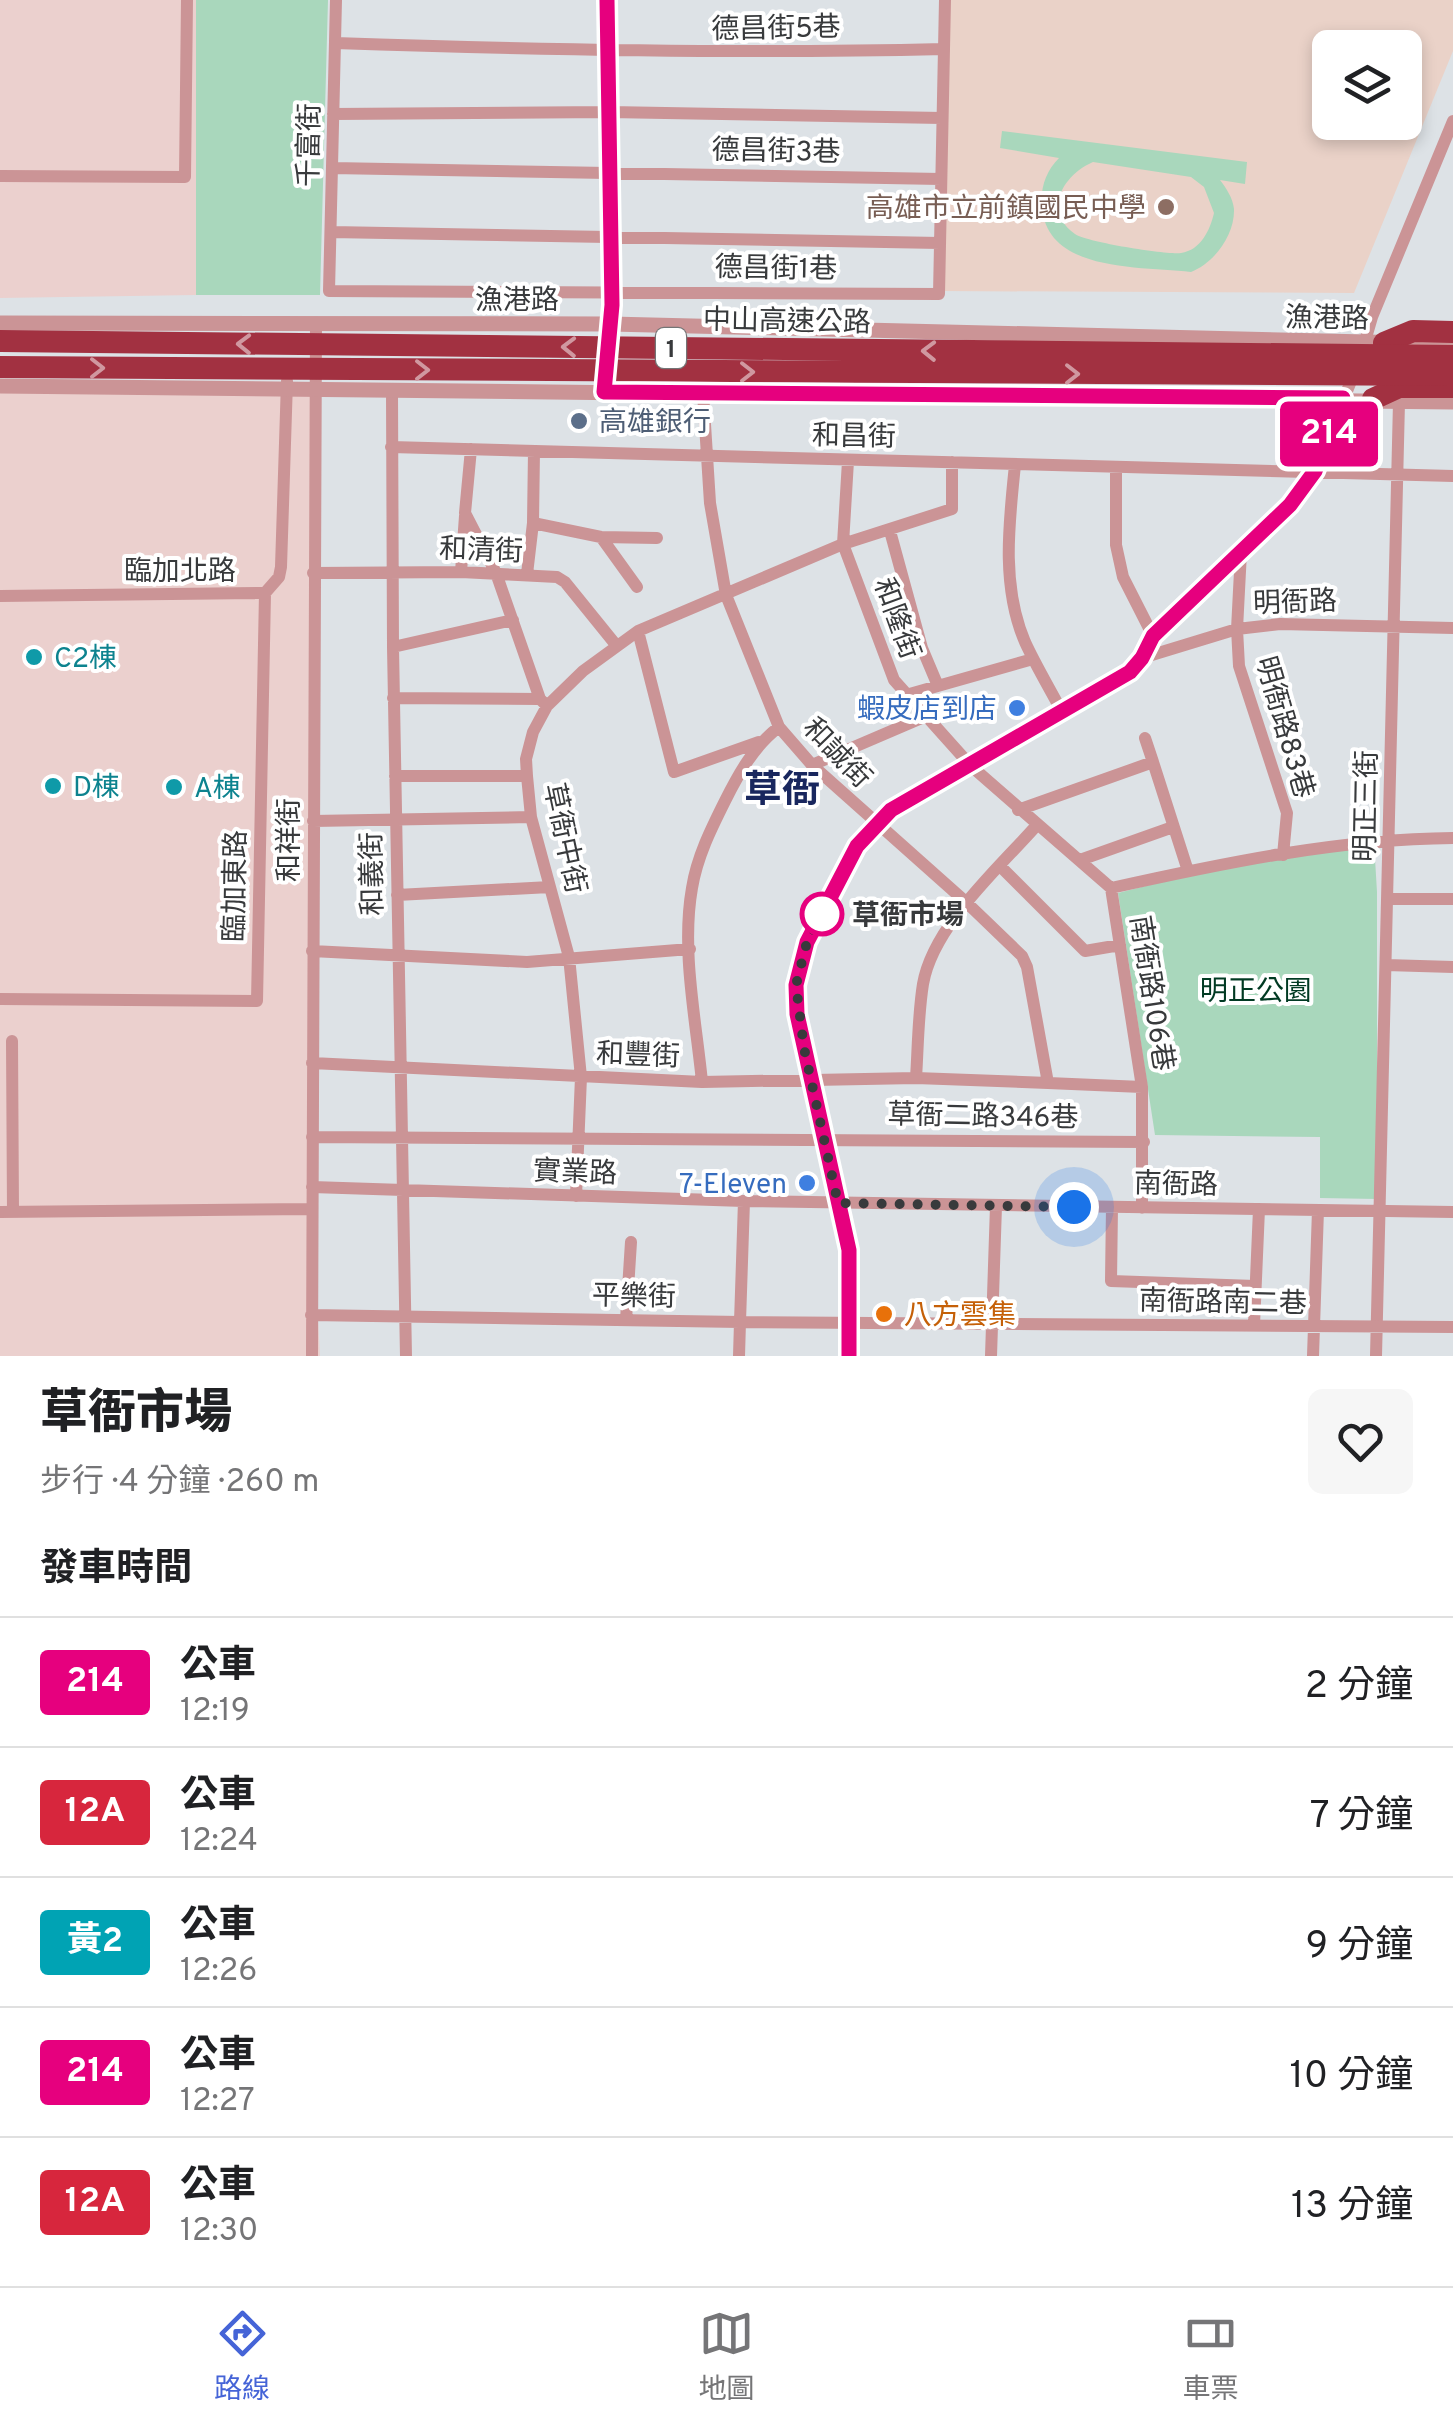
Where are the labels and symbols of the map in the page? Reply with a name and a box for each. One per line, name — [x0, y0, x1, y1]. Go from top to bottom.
street label: 德昌街5巷 — [711, 11, 841, 49]
street label: 千富街 — [292, 103, 330, 187]
street label: 德昌街3巷 — [711, 134, 841, 172]
place label: 高雄市立前鎮國民中學 — [866, 192, 1146, 228]
marker: 高雄市立前鎮國民中學 — [1155, 196, 1177, 218]
street label: 德昌街1巷 — [714, 251, 837, 289]
street label: 漁港路 — [475, 284, 559, 320]
street label: 漁港路 — [1285, 301, 1369, 339]
street label: 中山高速公路 — [703, 304, 871, 342]
road number: 1 — [656, 328, 686, 368]
one-way arrow — [235, 333, 250, 355]
one-way arrow — [560, 336, 576, 358]
one-way arrow — [920, 340, 936, 362]
one-way arrow — [90, 357, 106, 379]
one-way arrow — [416, 359, 431, 381]
one-way arrow — [740, 361, 756, 383]
one-way arrow — [1065, 363, 1081, 384]
line badge: 214 — [1272, 402, 1386, 466]
place label: 高雄銀行 — [599, 406, 711, 442]
marker: 高雄銀行 — [568, 410, 590, 432]
street label: 和昌街 — [812, 419, 896, 457]
street label: 和清街 — [438, 533, 524, 571]
street label: 臨加北路 — [124, 555, 236, 591]
street label: 和隆街 — [864, 573, 926, 665]
street label: 明衙路 — [1252, 585, 1338, 623]
place label: C2棟 — [54, 642, 117, 678]
marker: C2棟 — [23, 646, 45, 668]
street label: 明衙路83巷 — [1246, 653, 1321, 803]
place label: 蝦皮店到店 — [857, 693, 997, 729]
marker: 蝦皮店到店 — [1006, 697, 1028, 719]
street label: 和誠街 — [794, 711, 878, 797]
street label: 明正三街 — [1349, 750, 1387, 862]
district label: 草衙 — [744, 768, 820, 817]
place label: D棟 — [73, 771, 120, 807]
place label: A棟 — [194, 772, 241, 808]
marker: D棟 — [42, 775, 64, 797]
marker: A棟 — [163, 776, 185, 798]
street label: 草衙中街 — [534, 780, 592, 897]
street label: 和祥街 — [273, 798, 309, 882]
street label: 臨加東路 — [218, 830, 256, 942]
street label: 和義街 — [355, 832, 393, 916]
marker: 草衙市場 — [801, 893, 843, 935]
place label: 草衙市場 — [852, 899, 964, 935]
street label: 南衙路106巷 — [1120, 913, 1180, 1074]
park label: 明正公園 — [1200, 975, 1312, 1011]
street label: 和豐街 — [595, 1038, 681, 1076]
street label: 草衙二路346巷 — [887, 1098, 1079, 1138]
street label: 實業路 — [532, 1155, 618, 1193]
street label: 南衙路 — [1134, 1167, 1218, 1205]
place label: 7-Eleven — [679, 1168, 787, 1204]
marker: 7-Eleven — [796, 1172, 818, 1194]
your location — [1049, 1182, 1099, 1232]
street label: 平樂街 — [592, 1279, 676, 1317]
street label: 南衙路南二巷 — [1139, 1285, 1307, 1323]
place label: 八方雲集 — [904, 1299, 1016, 1335]
marker: 八方雲集 — [873, 1303, 895, 1325]

